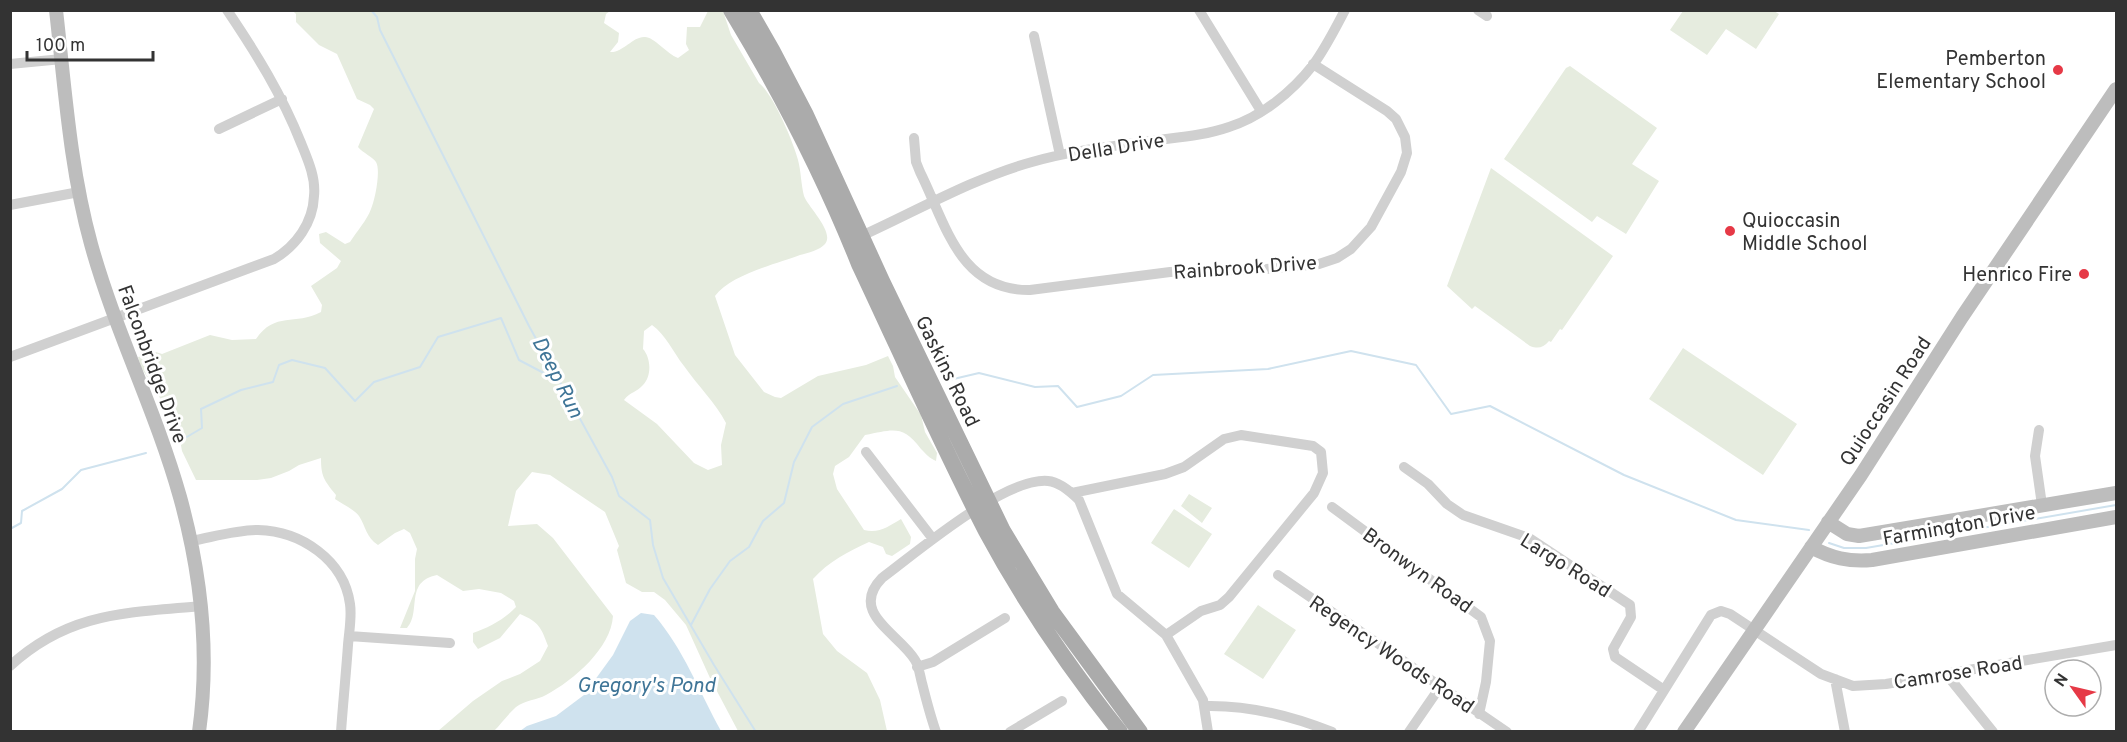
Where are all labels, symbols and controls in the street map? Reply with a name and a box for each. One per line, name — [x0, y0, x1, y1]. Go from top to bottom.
scale bar — [27, 24, 153, 62]
text: 100 m — [36, 35, 85, 58]
place label: Pemberton Elementary School — [1876, 47, 2046, 96]
marker: Pemberton Elementary School — [2051, 63, 2065, 77]
street label: Della Drive — [1066, 129, 1166, 169]
place label: Quioccasin Middle School — [1742, 209, 1867, 258]
marker: Quioccasin Middle School — [1723, 224, 1737, 238]
street label: Rainbrook Drive — [1173, 251, 1318, 287]
place label: Henrico Fire — [1962, 263, 2072, 289]
marker: Henrico Fire — [2077, 267, 2091, 281]
street label: Falconbridge Drive — [110, 282, 192, 448]
street label: Gaskins Road — [908, 312, 984, 432]
water label: Deep Run — [525, 332, 589, 423]
street label: Quioccasin Road — [1835, 332, 1938, 472]
street label: Farmington Drive — [1881, 501, 2038, 553]
street label: Bronwyn Road — [1357, 523, 1477, 620]
street label: Largo Road — [1515, 528, 1615, 605]
street label: Regency Woods Road — [1303, 591, 1478, 721]
street label: Camrose Road — [1892, 651, 2025, 697]
north arrow — [2043, 658, 2103, 718]
text: N — [2051, 670, 2074, 691]
water label: Gregory's Pond — [577, 673, 717, 700]

